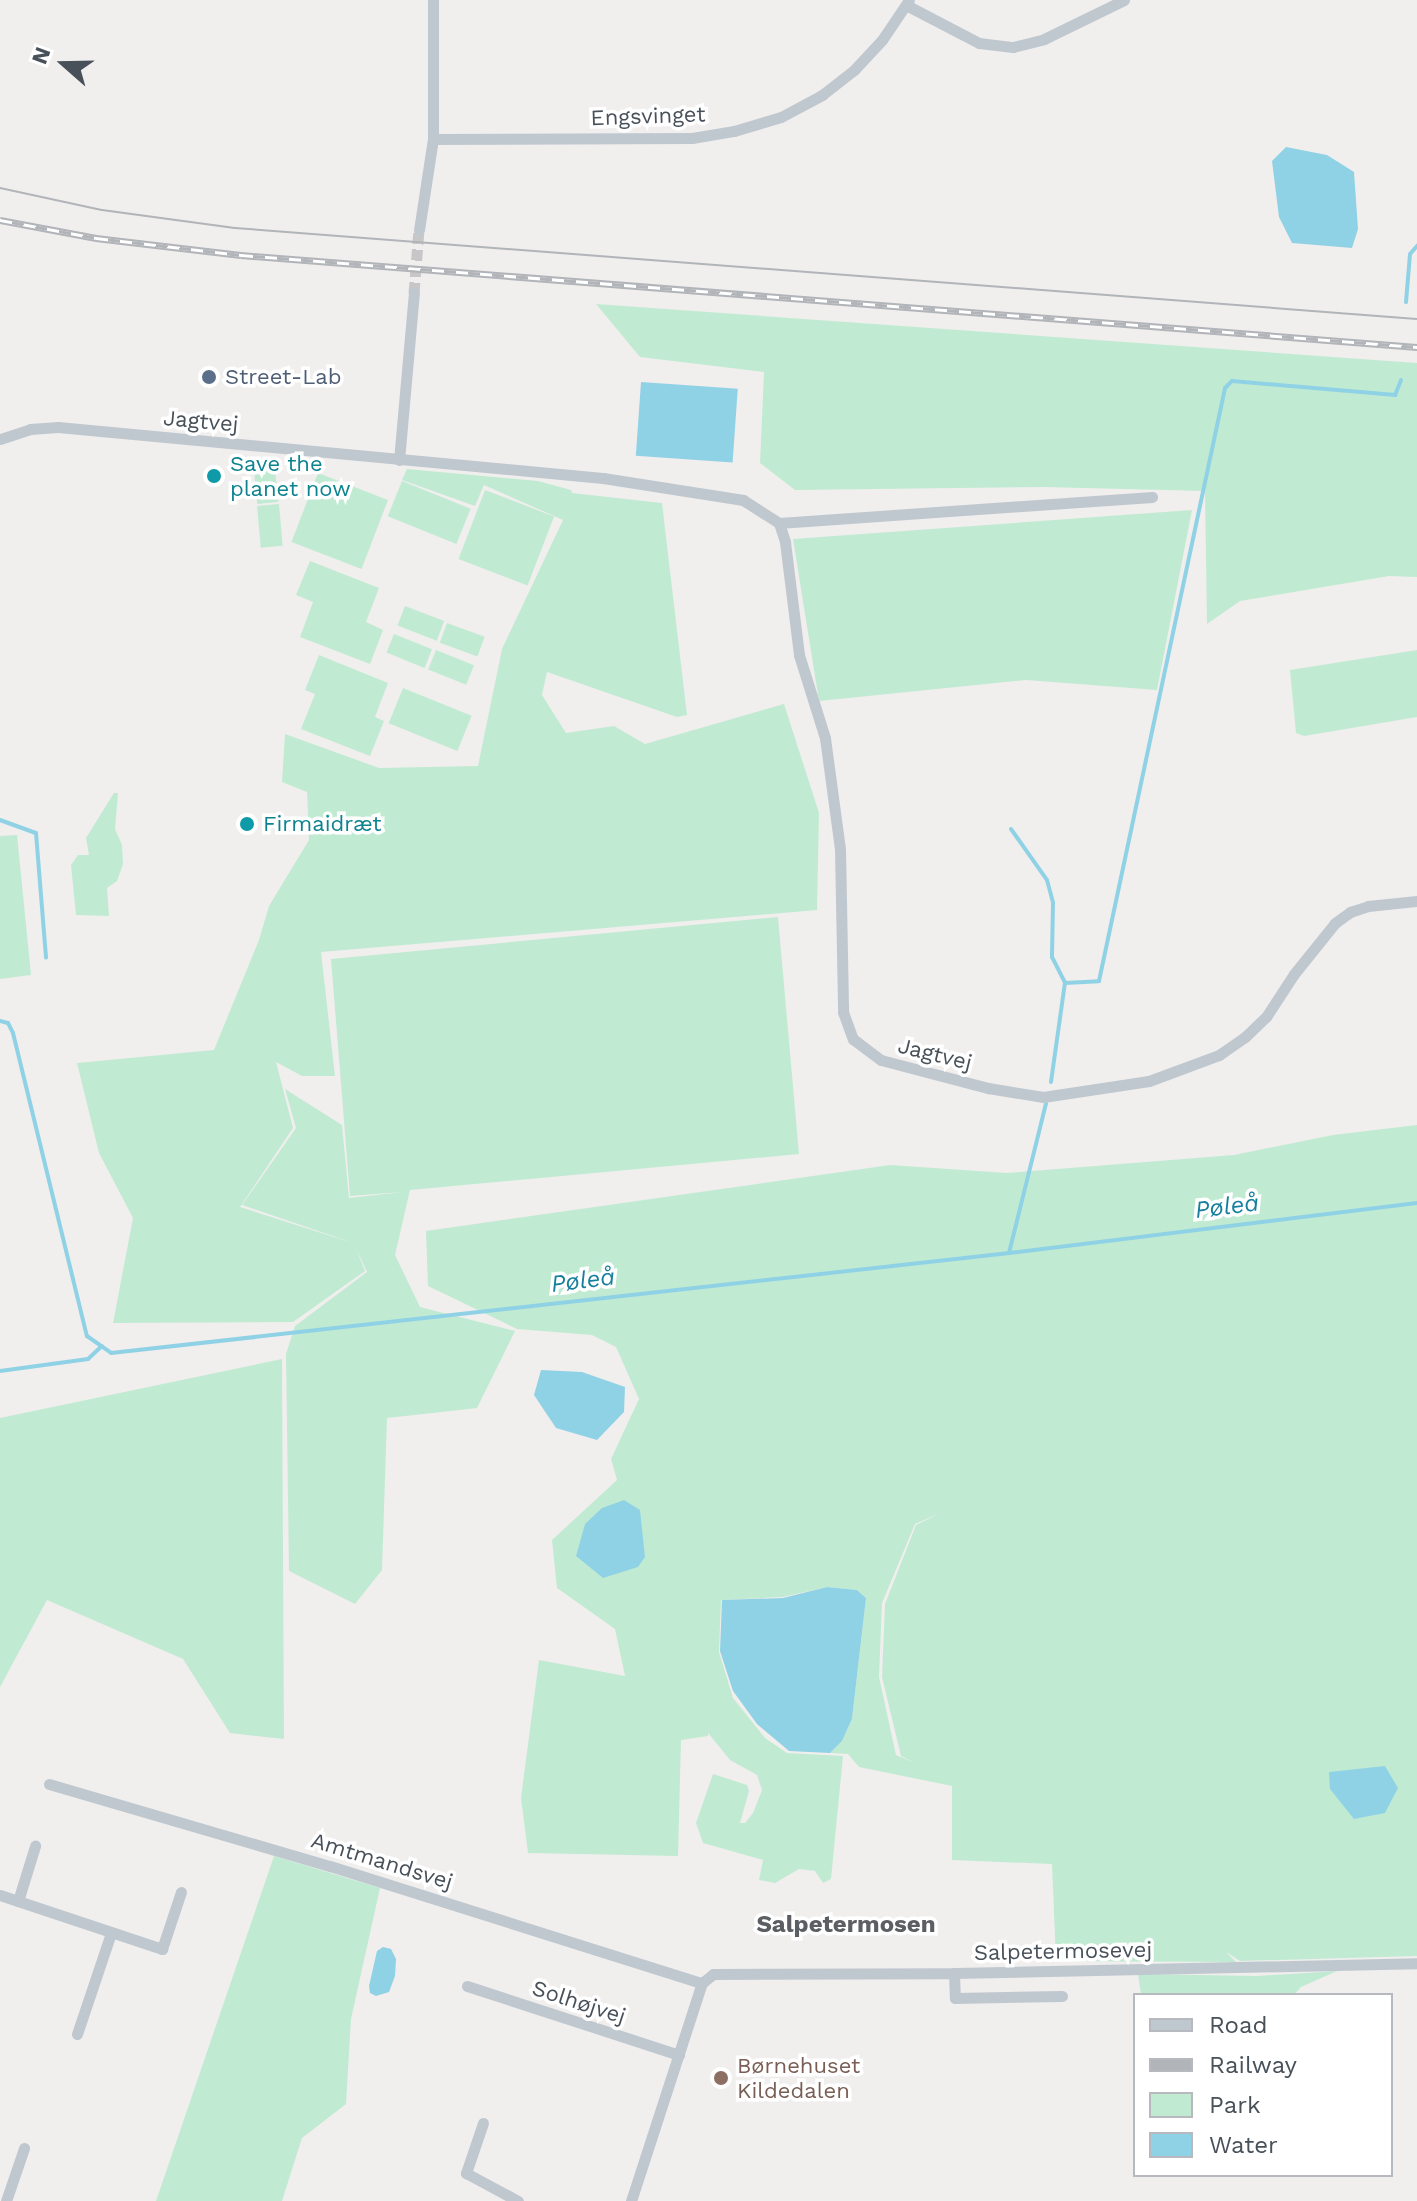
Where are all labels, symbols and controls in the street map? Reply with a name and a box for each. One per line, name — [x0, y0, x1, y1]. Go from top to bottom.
north arrow — [24, 24, 104, 104]
text: N — [26, 44, 56, 68]
street label: Engsvinget — [590, 101, 706, 131]
place label: Street-Lab — [225, 364, 342, 390]
marker: Street-Lab — [200, 368, 218, 386]
street label: Jagtvej — [162, 405, 240, 437]
place label: Save the planet now — [230, 450, 351, 502]
marker: Save the planet now — [205, 467, 223, 485]
place label: Firmaidræt — [263, 811, 382, 837]
marker: Firmaidræt — [238, 815, 256, 833]
street label: Jagtvej — [895, 1032, 975, 1076]
water label: Pøleå — [1193, 1189, 1261, 1225]
water label: Pøleå — [549, 1263, 617, 1299]
street label: Amtmandsvej — [308, 1827, 456, 1895]
district label: Salpetermosen — [756, 1911, 936, 1939]
street label: Salpetermosevej — [974, 1936, 1152, 1966]
street label: Solhøjvej — [529, 1975, 629, 2029]
legend — [1133, 1993, 1393, 2177]
text: Road — [1209, 2011, 1268, 2039]
text: Railway — [1209, 2051, 1297, 2079]
place label: Børnehuset Kildedalen — [737, 2052, 860, 2104]
marker: Børnehuset Kildedalen — [712, 2069, 730, 2087]
text: Park — [1209, 2091, 1261, 2119]
text: Water — [1209, 2131, 1278, 2159]

